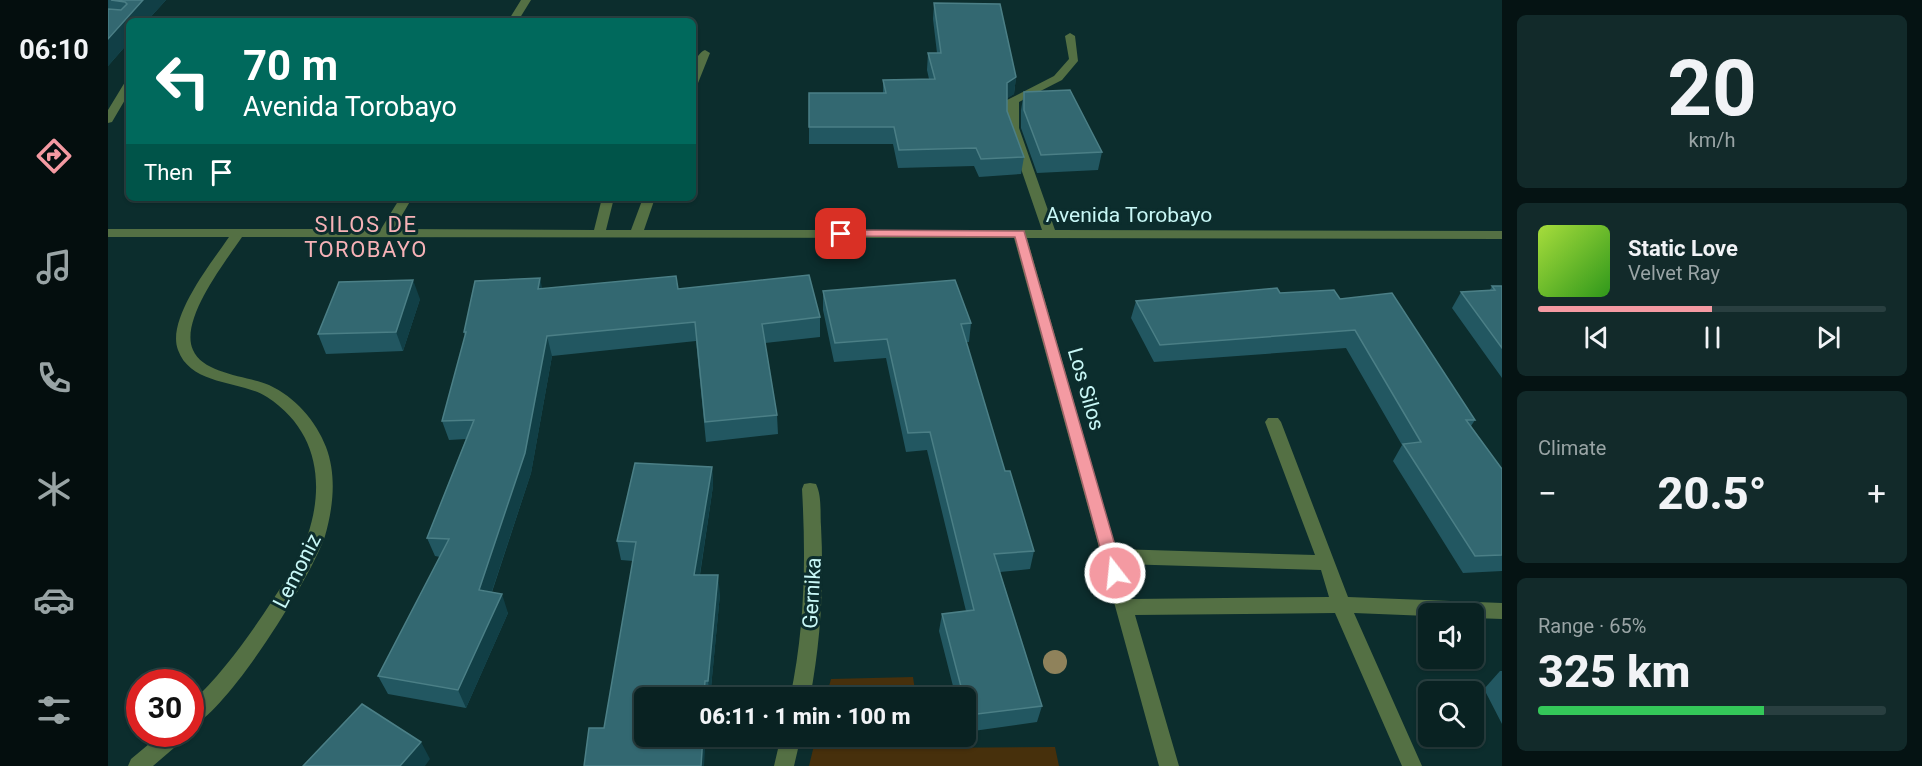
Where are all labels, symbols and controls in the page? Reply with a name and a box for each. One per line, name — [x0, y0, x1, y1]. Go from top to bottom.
text: 06:10 — [19, 34, 89, 66]
text: 70 m — [243, 41, 338, 90]
icon: left — [144, 42, 222, 120]
text: 20 — [1667, 43, 1757, 134]
text: Avenida Torobayo — [243, 91, 457, 123]
text: km/h — [1689, 128, 1735, 152]
icon: directions — [33, 135, 75, 177]
icon: arrive — [205, 156, 238, 189]
text: Then — [144, 160, 193, 185]
street label: Avenida Torobayo — [1046, 203, 1212, 227]
pin — [815, 208, 866, 259]
district label: SILOS DE TOROBAYO — [304, 212, 428, 262]
icon: arrive — [824, 217, 857, 250]
text: Static Love — [1628, 236, 1738, 261]
icon: music — [33, 246, 75, 288]
text: Velvet Ray — [1628, 261, 1720, 285]
icon: previous — [1580, 321, 1613, 354]
icon: pause — [1696, 321, 1729, 354]
icon: next — [1812, 321, 1845, 354]
street label: Los Silos — [1063, 345, 1109, 433]
icon: phone — [33, 357, 75, 399]
text: Climate — [1538, 436, 1606, 460]
text: 20.5° — [1658, 467, 1767, 520]
icon: climate — [33, 468, 75, 510]
text: − — [1538, 474, 1557, 513]
text: + — [1867, 474, 1886, 513]
street label: Lemoniz — [268, 530, 326, 612]
position arrow — [1083, 541, 1147, 605]
street label: Gernika — [798, 557, 826, 629]
icon: car — [33, 579, 75, 621]
map controls — [1418, 603, 1484, 747]
button: sound — [1418, 603, 1484, 669]
text: Range · 65% — [1538, 614, 1646, 638]
text: 325 km — [1538, 645, 1690, 698]
speed limit sign: 30 — [126, 669, 204, 747]
button: search — [1418, 681, 1484, 747]
icon: filters — [33, 689, 75, 731]
text: 06:11 · 1 min · 100 m — [700, 704, 910, 729]

